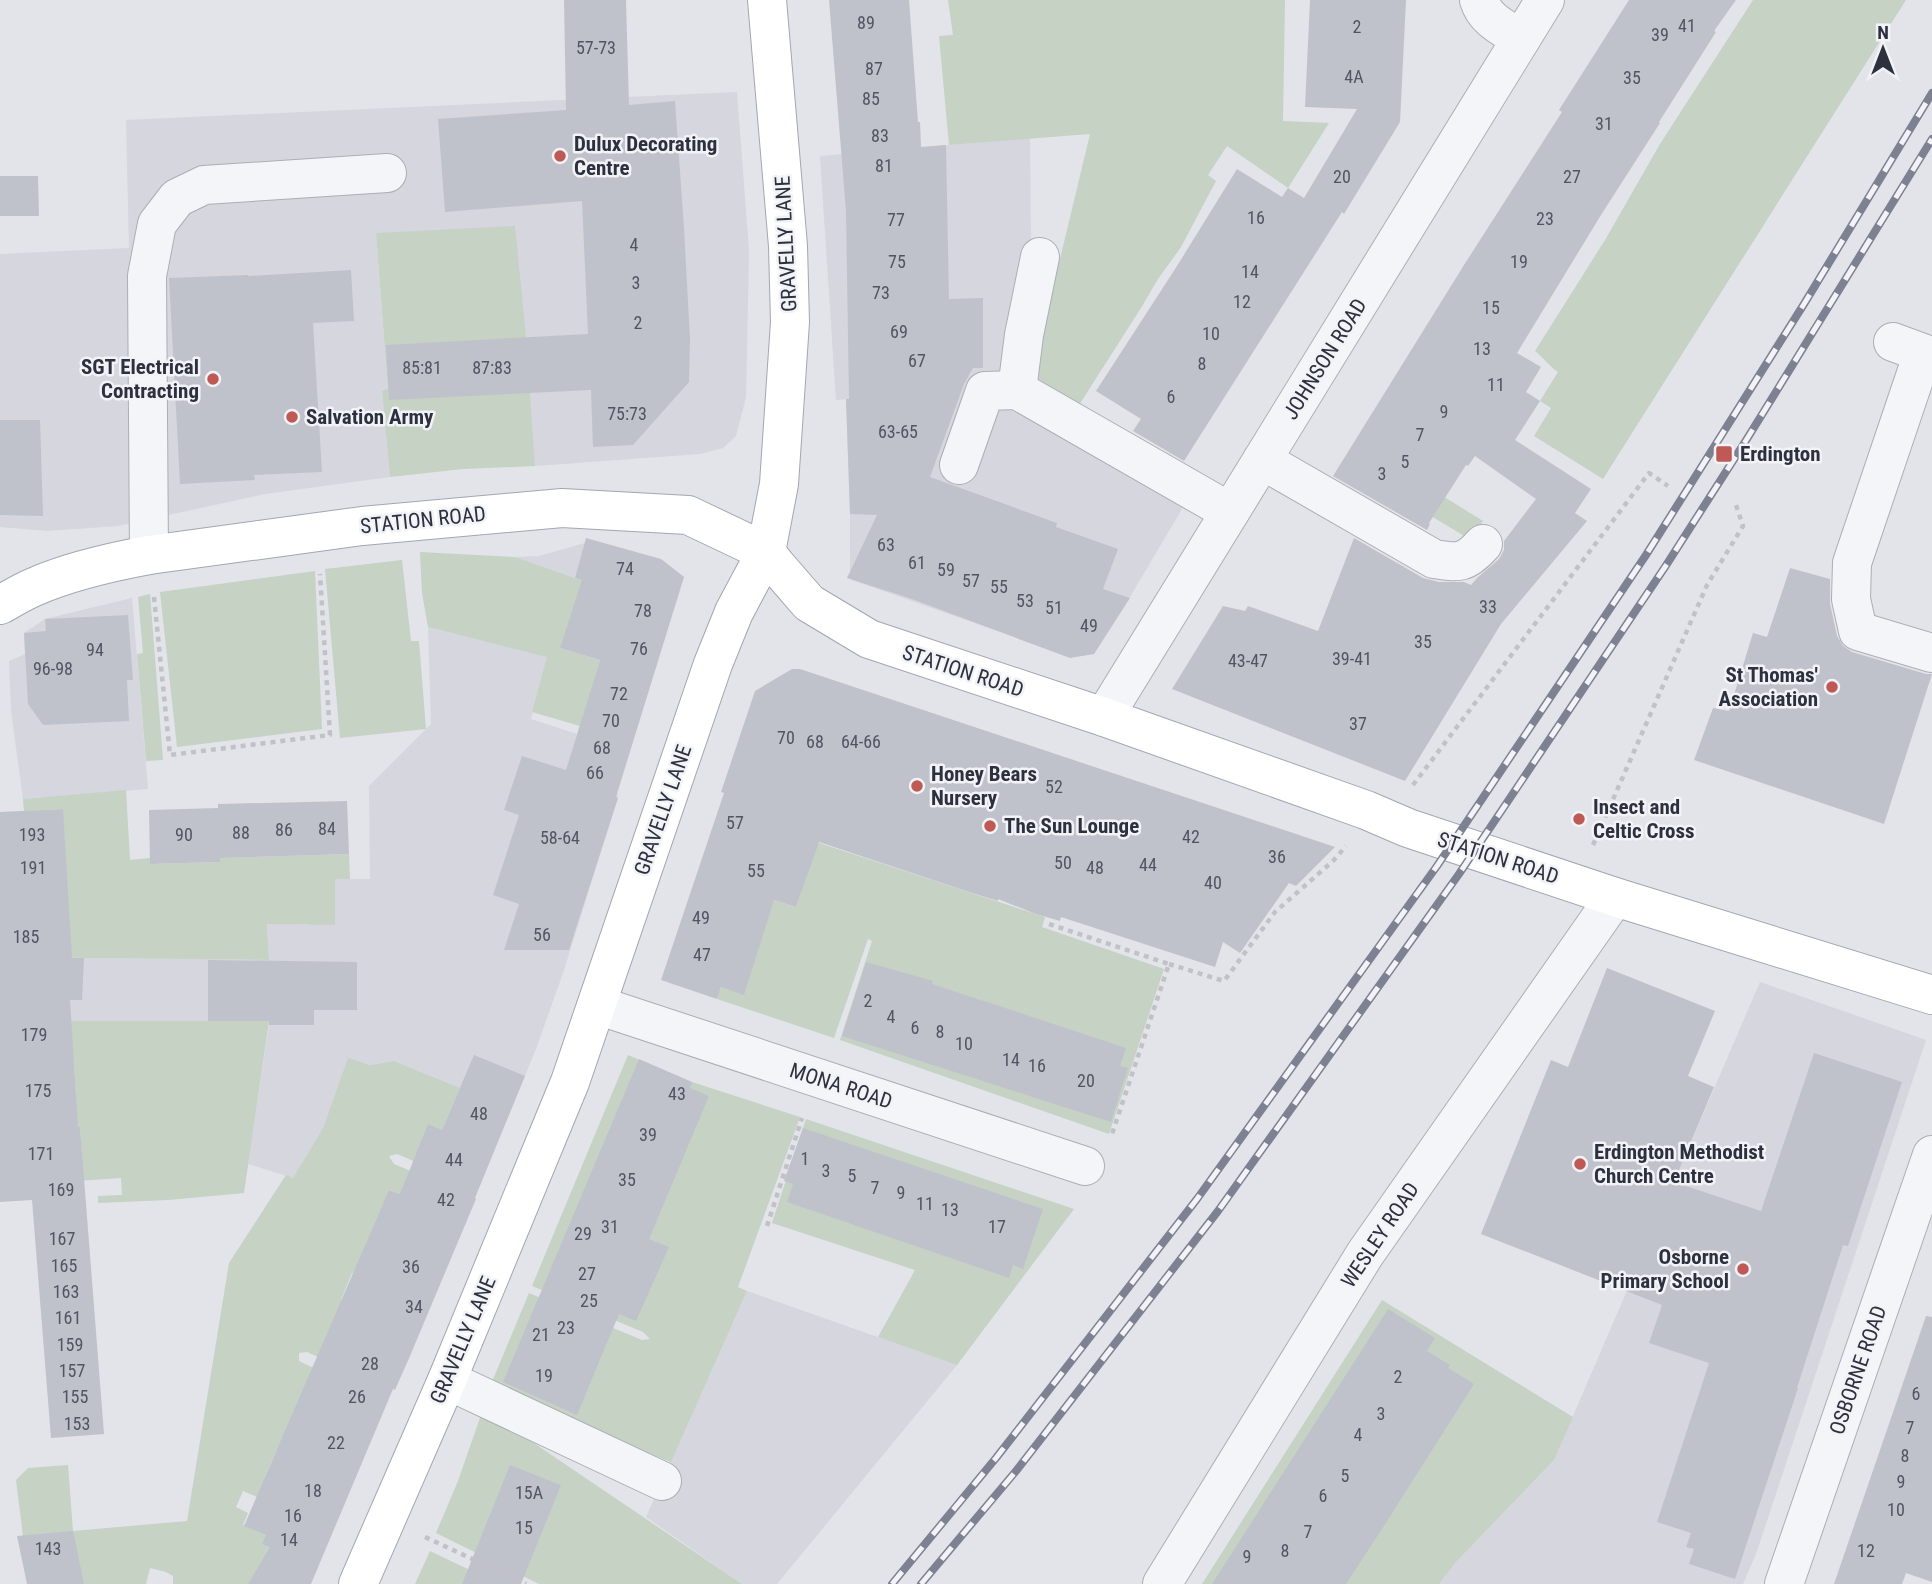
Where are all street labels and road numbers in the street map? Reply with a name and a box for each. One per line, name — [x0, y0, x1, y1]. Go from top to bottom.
street label: GRAVELLY LANE — [770, 175, 802, 313]
street label: JOHNSON ROAD — [1278, 294, 1372, 424]
street label: STATION ROAD — [359, 501, 487, 539]
street label: STATION ROAD — [899, 640, 1027, 702]
street label: GRAVELLY LANE — [629, 742, 697, 878]
street label: STATION ROAD — [1434, 827, 1562, 889]
street label: MONA ROAD — [787, 1058, 895, 1114]
street label: WESLEY ROAD — [1336, 1178, 1424, 1292]
street label: GRAVELLY LANE — [425, 1273, 501, 1407]
street label: OSBORNE ROAD — [1825, 1302, 1891, 1438]

